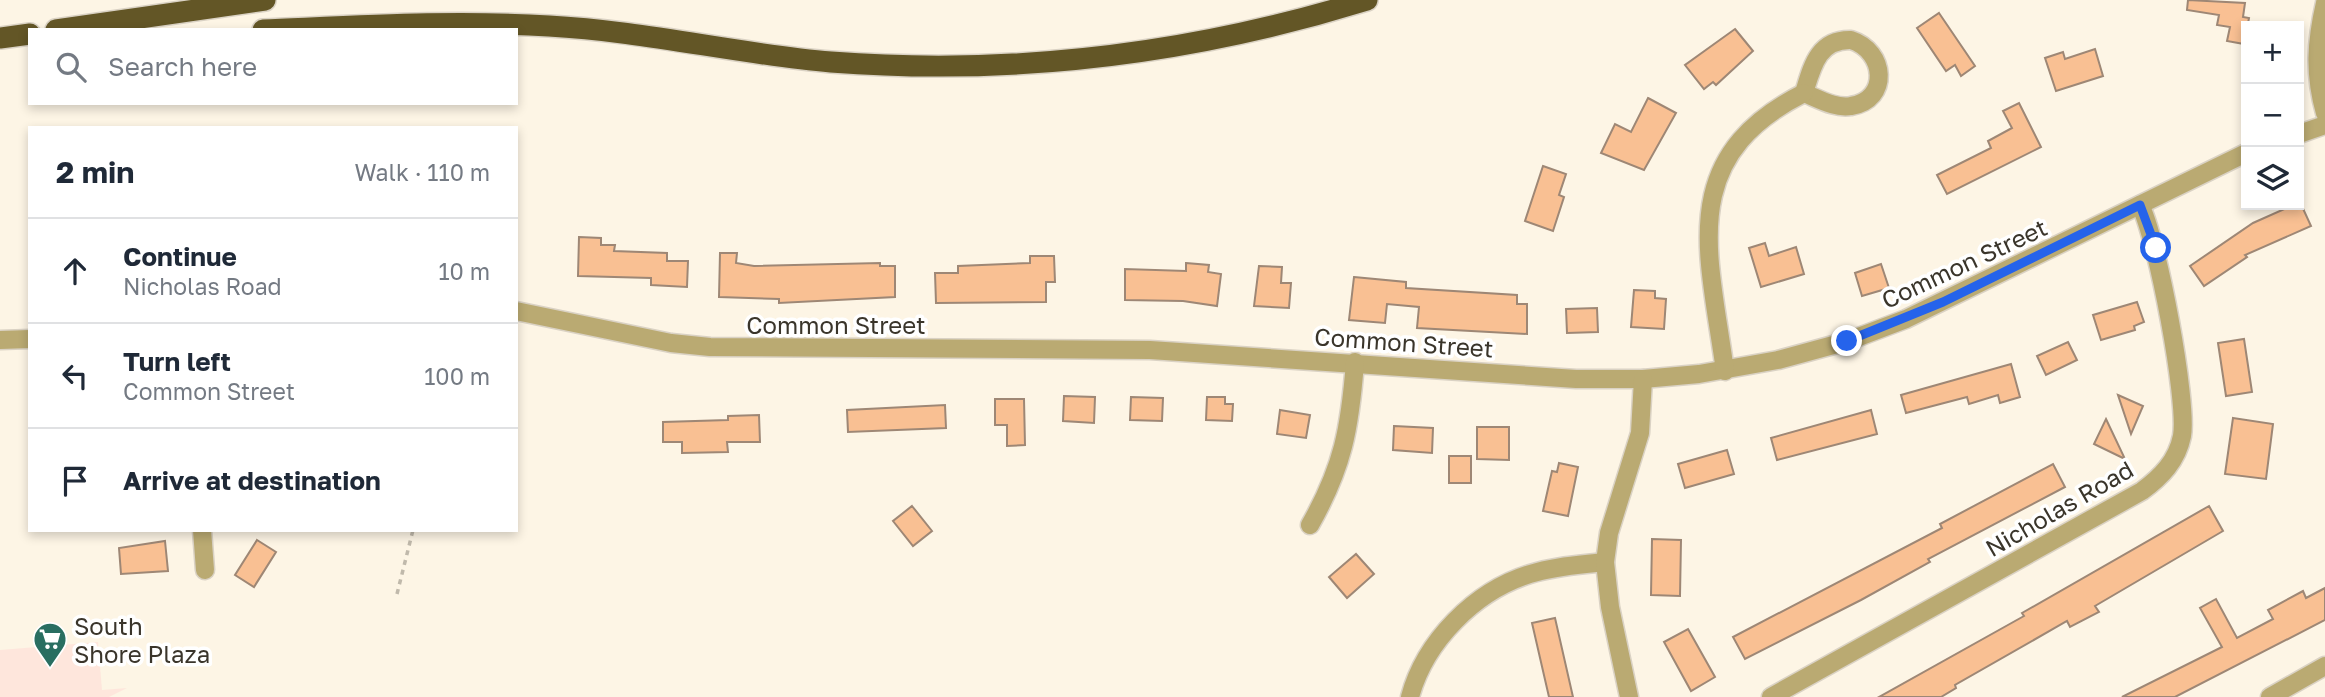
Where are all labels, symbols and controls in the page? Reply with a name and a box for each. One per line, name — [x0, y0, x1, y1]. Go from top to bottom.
map controls — [2241, 21, 2304, 210]
button: + — [2241, 21, 2304, 84]
search box — [28, 28, 518, 105]
icon: search — [52, 48, 90, 86]
text: Search here — [108, 51, 257, 82]
button: − — [2241, 84, 2304, 147]
button: layers — [2241, 147, 2304, 210]
text: 2 min — [56, 154, 134, 190]
text: Walk · 110 m — [354, 158, 490, 186]
street label: Common Street — [1877, 212, 2051, 314]
route start — [2140, 232, 2171, 263]
text: Continue — [123, 241, 237, 272]
icon: ahead — [56, 252, 94, 290]
text: 10 m — [438, 257, 490, 285]
text: Nicholas Road — [123, 272, 282, 300]
street label: Common Street — [746, 310, 926, 339]
street label: Common Street — [1314, 321, 1494, 363]
route end — [1831, 325, 1862, 356]
text: Turn left — [123, 346, 231, 377]
icon: left — [56, 357, 94, 395]
text: 100 m — [424, 362, 490, 390]
text: Common Street — [123, 377, 295, 405]
street label: Nicholas Road — [1980, 454, 2138, 562]
icon: arrive — [56, 462, 94, 500]
text: Arrive at destination — [123, 465, 381, 496]
place label: South Shore Plaza — [74, 611, 210, 668]
supermarket icon: South Shore Plaza — [31, 620, 69, 669]

